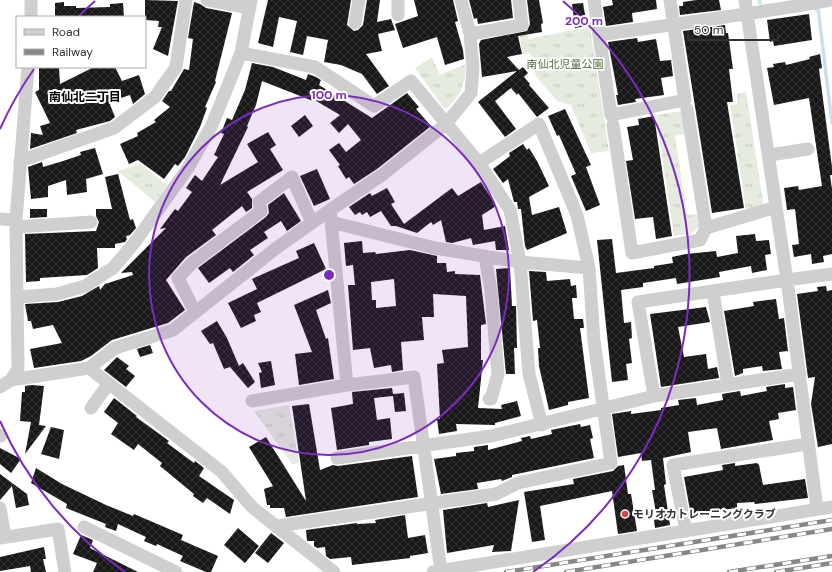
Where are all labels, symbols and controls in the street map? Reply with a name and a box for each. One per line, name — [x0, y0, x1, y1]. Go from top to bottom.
text: 200 m — [565, 13, 603, 29]
legend — [16, 16, 146, 68]
scale bar — [688, 16, 778, 42]
text: 50 m — [694, 22, 723, 38]
text: Road — [52, 24, 80, 40]
text: Railway — [52, 44, 93, 60]
park label: 南仙北児童公園 — [527, 57, 604, 71]
text: 100 m — [311, 87, 347, 103]
district label: 南仙北二丁目 — [49, 89, 121, 105]
centre of rings — [322, 268, 336, 282]
place label: モリオカトレーニングクラブ — [633, 507, 776, 521]
marker: モリオカトレーニングクラブ — [620, 509, 630, 519]

